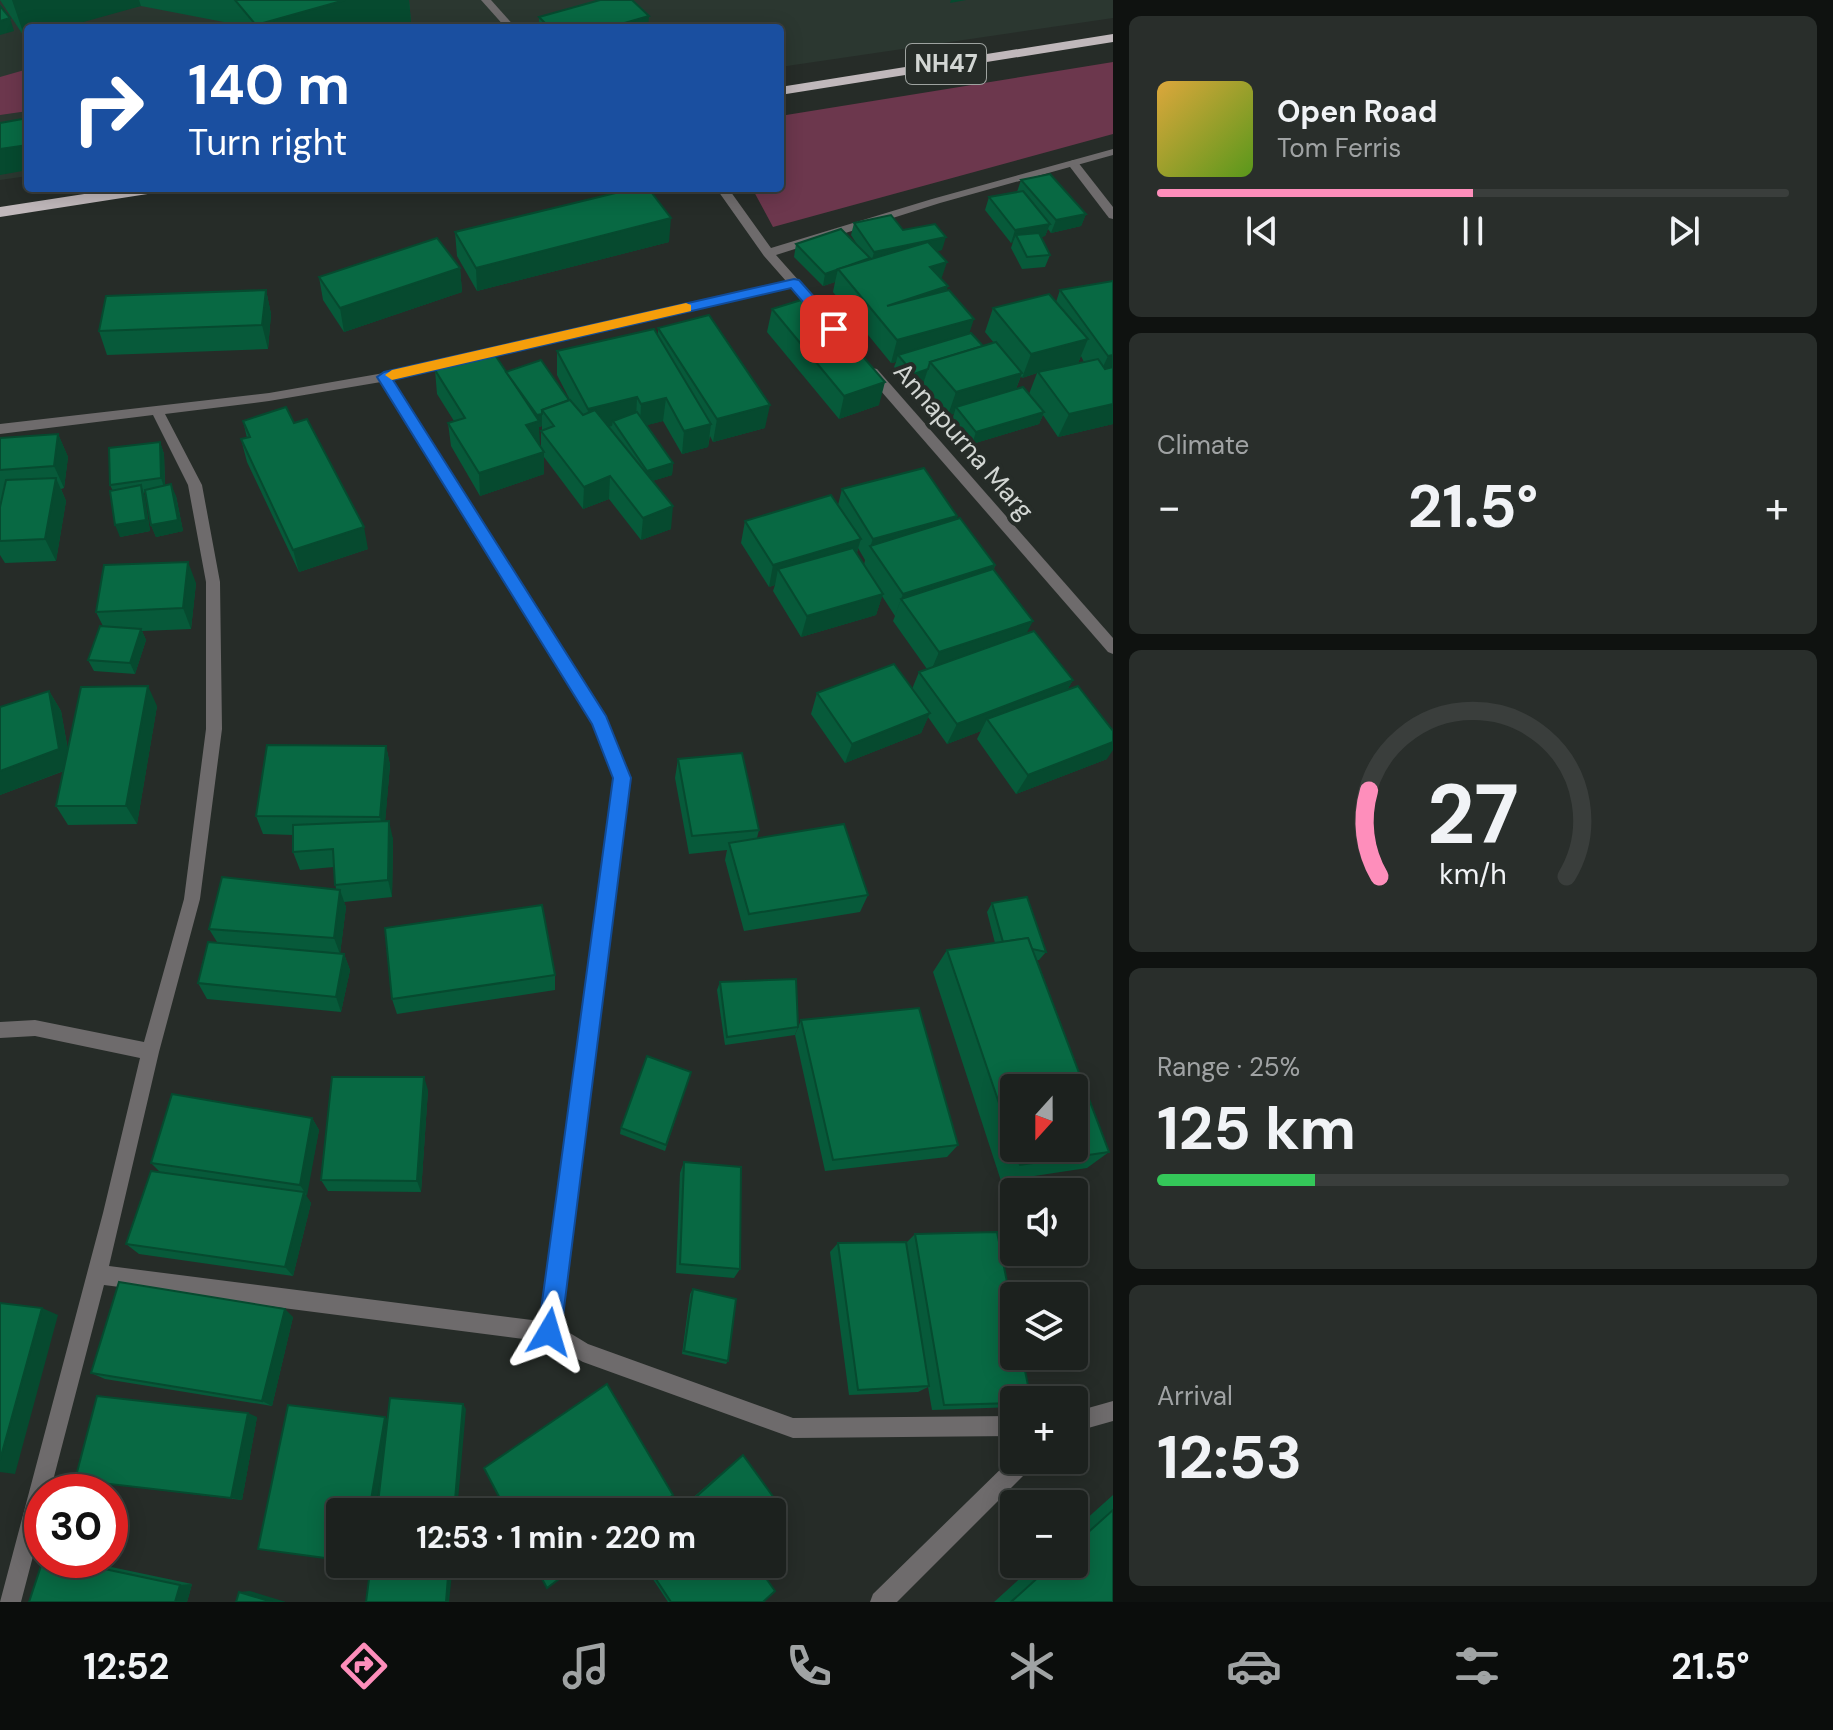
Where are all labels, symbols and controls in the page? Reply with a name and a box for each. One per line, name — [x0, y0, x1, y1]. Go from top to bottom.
road number: NH47 — [906, 44, 986, 84]
text: 140 m — [188, 48, 350, 121]
icon: right — [56, 56, 160, 160]
text: Open Road — [1277, 92, 1437, 131]
text: Turn right — [188, 119, 347, 166]
text: Tom Ferris — [1277, 131, 1401, 165]
icon: previous — [1240, 209, 1284, 253]
icon: pause — [1451, 209, 1495, 253]
icon: next — [1662, 209, 1706, 253]
pin — [800, 295, 868, 363]
icon: arrive — [812, 307, 856, 351]
street label: Annapurna Marg — [886, 355, 1042, 527]
text: Climate — [1157, 428, 1249, 462]
text: 21.5° — [1408, 467, 1538, 546]
text: − — [1157, 478, 1181, 536]
text: + — [1765, 478, 1789, 536]
text: 27 — [1427, 760, 1519, 869]
text: km/h — [1439, 856, 1507, 893]
text: Range · 25% — [1157, 1050, 1300, 1084]
north arrow — [1000, 1074, 1088, 1162]
map controls — [1000, 1074, 1088, 1578]
text: 125 km — [1157, 1089, 1356, 1168]
button: sound — [1000, 1178, 1088, 1266]
button: layers — [1000, 1282, 1088, 1370]
position arrow — [507, 1290, 591, 1374]
text: Arrival — [1157, 1379, 1233, 1413]
button: + — [1000, 1386, 1088, 1474]
text: 12:53 — [1157, 1418, 1302, 1497]
speed limit sign: 30 — [24, 1474, 128, 1578]
button: − — [1000, 1490, 1088, 1578]
text: 12:53 · 1 min · 220 m — [416, 1518, 696, 1557]
icon: directions — [336, 1638, 392, 1694]
icon: music — [558, 1638, 614, 1694]
icon: phone — [781, 1638, 837, 1694]
icon: climate — [1004, 1638, 1060, 1694]
icon: car — [1226, 1638, 1282, 1694]
icon: filters — [1449, 1638, 1505, 1694]
text: 12:52 — [83, 1643, 169, 1690]
text: 21.5° — [1671, 1643, 1750, 1690]

